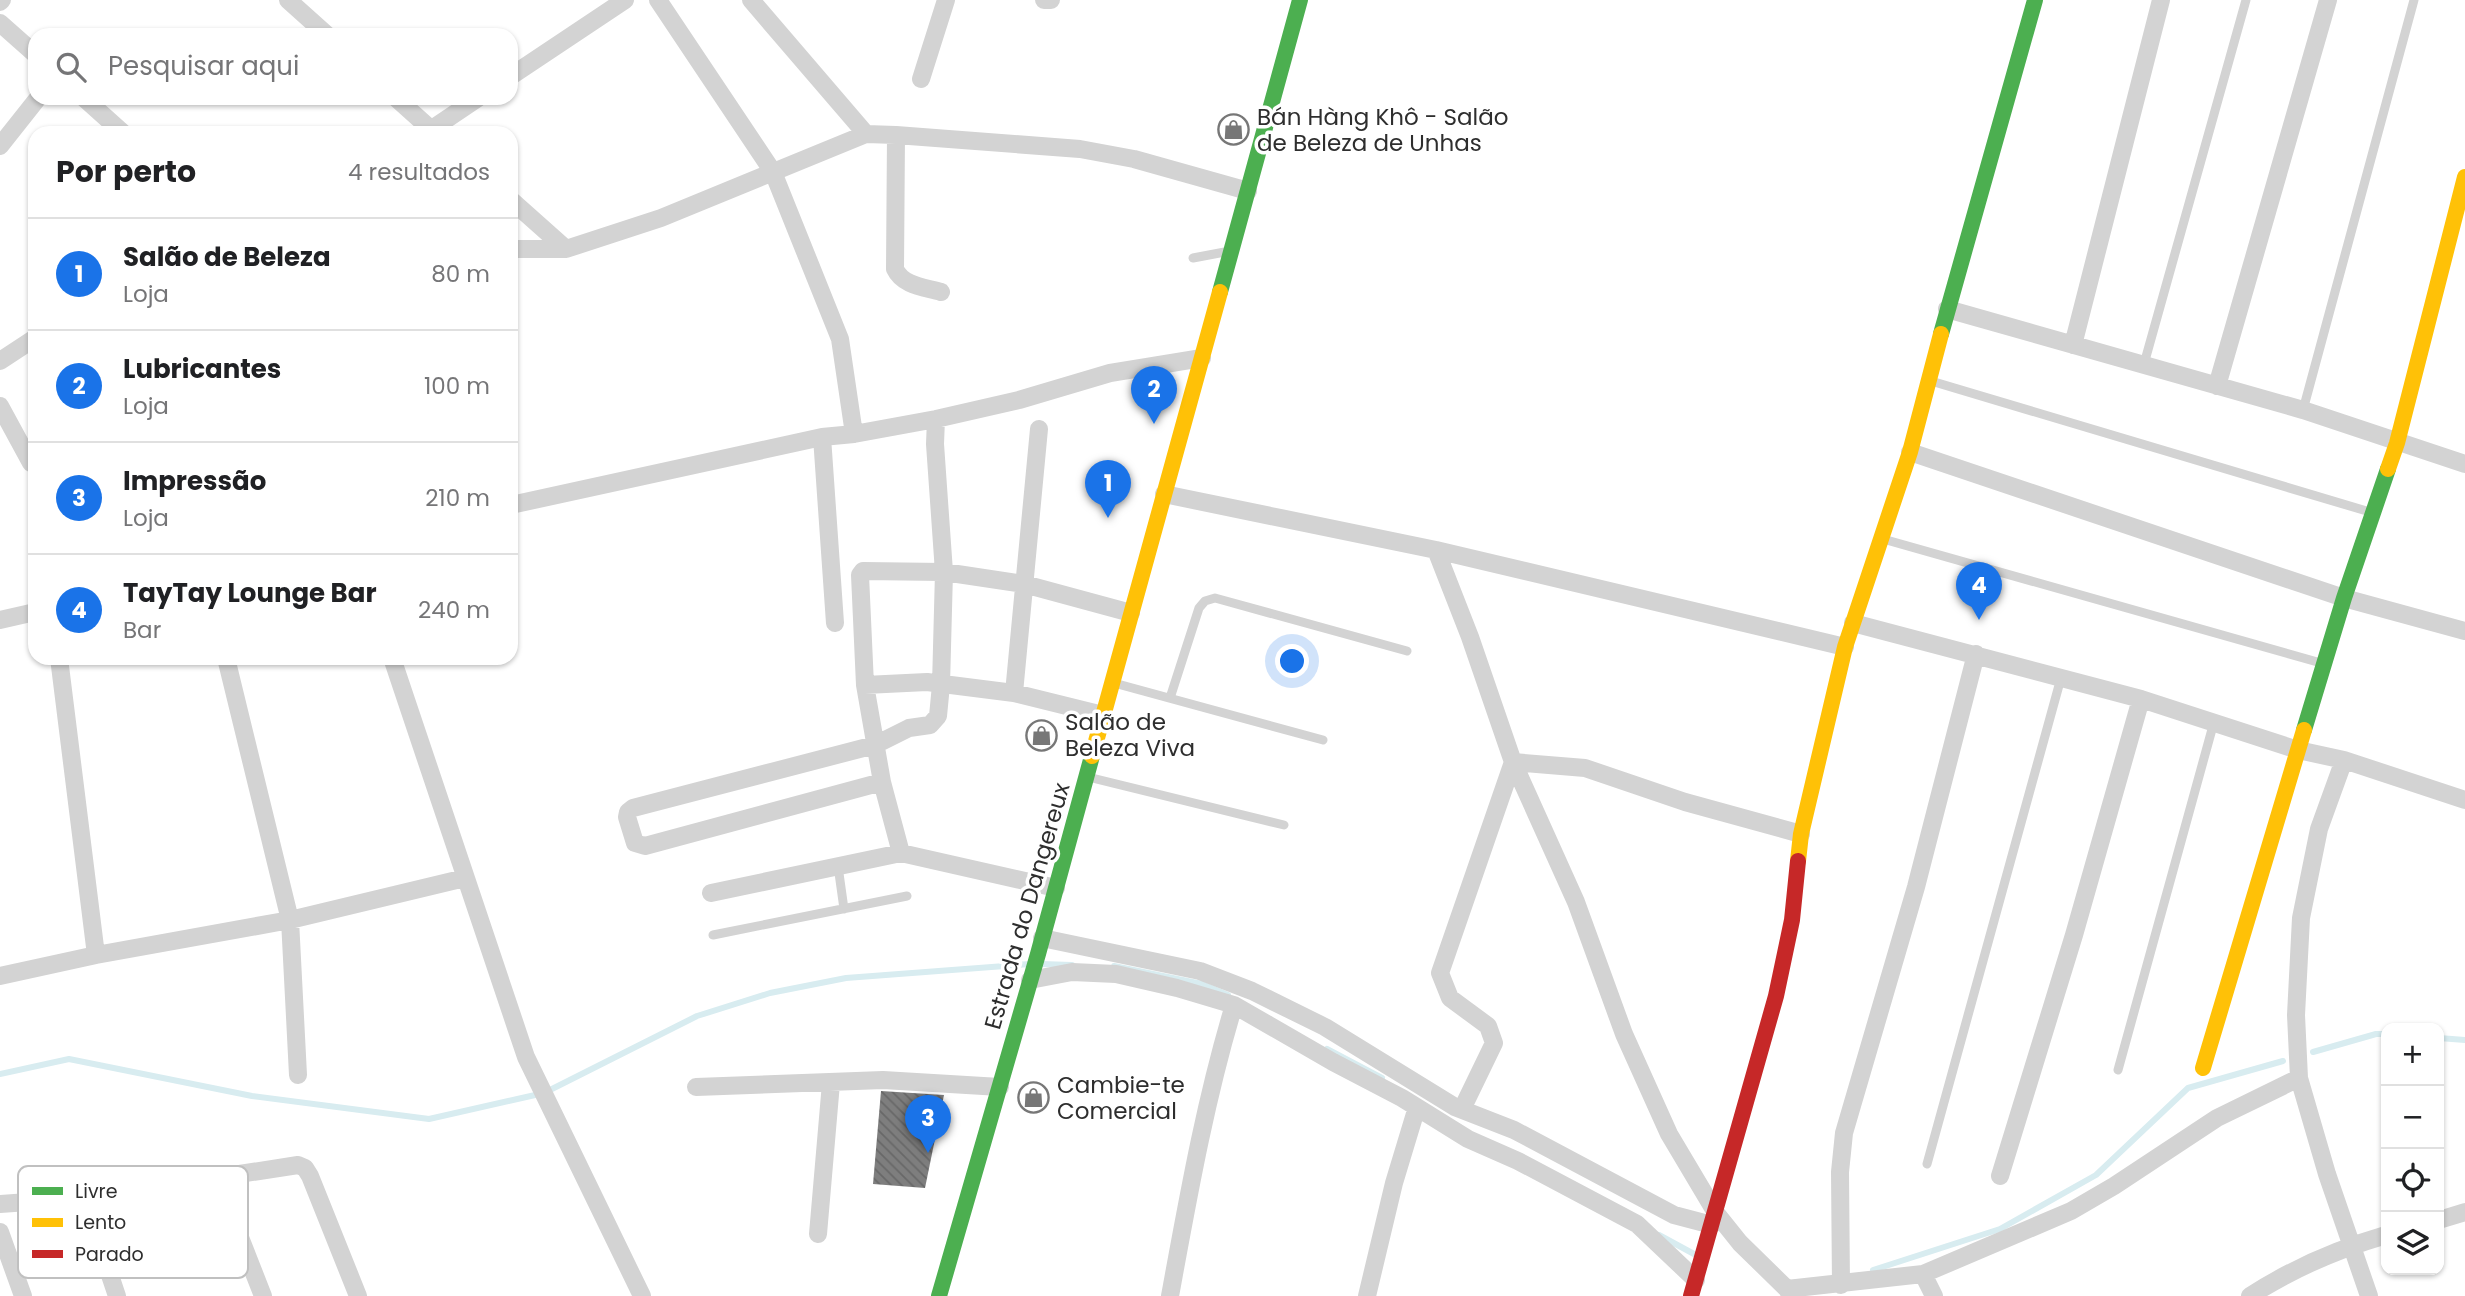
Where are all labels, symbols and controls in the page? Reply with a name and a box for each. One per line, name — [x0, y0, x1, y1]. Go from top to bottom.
search box — [28, 28, 518, 105]
icon: search — [52, 48, 90, 86]
text: Pesquisar aqui — [108, 48, 299, 84]
place label: Bán Hàng Khô - Salão de Beleza de Unhas — [1257, 101, 1509, 159]
shop icon: Bán Hàng Khô - Salão de Beleza de Unhas — [1217, 113, 1251, 147]
text: Por perto — [56, 150, 196, 193]
text: 4 resultados — [348, 156, 490, 188]
text: Salão de Beleza — [123, 239, 331, 275]
text: 1 — [75, 258, 83, 290]
text: 80 m — [431, 258, 490, 290]
text: Loja — [123, 278, 169, 310]
text: Lubricantes — [123, 351, 281, 387]
pin: 2 — [1131, 366, 1177, 424]
text: 2 — [72, 370, 86, 402]
text: 100 m — [424, 370, 490, 402]
text: Loja — [123, 390, 169, 422]
pin: 1 — [1085, 460, 1131, 518]
text: Impressão — [123, 463, 266, 499]
text: 3 — [72, 482, 86, 514]
text: 210 m — [425, 482, 490, 514]
text: Loja — [123, 502, 169, 534]
pin: 4 — [1956, 562, 2002, 620]
text: TayTay Lounge Bar — [123, 575, 377, 611]
text: 4 — [71, 594, 87, 626]
text: 240 m — [418, 594, 490, 626]
text: Bar — [123, 614, 161, 646]
your location — [1275, 644, 1309, 678]
place label: Salão de Beleza Viva — [1065, 706, 1195, 764]
shop icon: Salão de Beleza Viva — [1025, 718, 1059, 752]
street label: Estrada do Dangereux — [976, 779, 1078, 1033]
map controls — [2381, 1023, 2444, 1275]
button: + — [2381, 1023, 2444, 1086]
place label: Cambie-te Comercial — [1057, 1069, 1185, 1127]
shop icon: Cambie-te Comercial — [1017, 1081, 1051, 1115]
button: − — [2381, 1086, 2444, 1149]
pin: 3 — [905, 1095, 951, 1153]
button: locate — [2381, 1149, 2444, 1212]
legend — [18, 1166, 248, 1278]
text: Livre — [75, 1178, 117, 1205]
text: Lento — [75, 1209, 126, 1236]
button: layers — [2381, 1212, 2444, 1275]
text: Parado — [75, 1241, 144, 1268]

